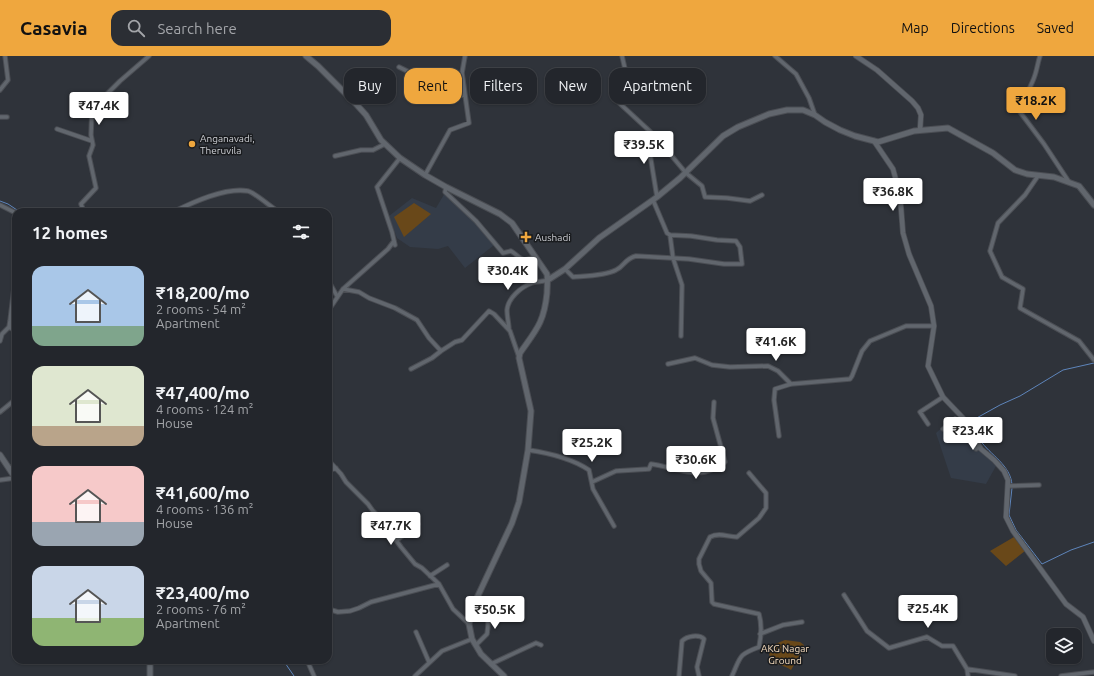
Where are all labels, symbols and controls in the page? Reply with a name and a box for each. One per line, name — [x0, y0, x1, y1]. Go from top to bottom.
search box — [111, 10, 391, 46]
text: Casavia — [20, 17, 87, 39]
icon: search — [125, 17, 147, 39]
text: Search here — [157, 20, 237, 37]
text: Map — [901, 20, 929, 36]
text: Directions — [951, 20, 1015, 36]
text: Saved — [1037, 20, 1074, 36]
chip: Buy — [344, 68, 396, 104]
chip: Rent — [404, 68, 462, 104]
chip: Filters — [470, 68, 537, 104]
chip: New — [545, 68, 601, 104]
chip: Apartment — [609, 68, 706, 104]
pin: ₹18.2K — [1003, 87, 1069, 121]
pin: ₹47.4K — [66, 92, 132, 126]
text: ₹18.2K — [1015, 93, 1057, 107]
text: ₹47.4K — [78, 98, 120, 112]
pin: ₹39.5K — [611, 131, 677, 165]
place label: Anganavadi, Theruvila — [200, 133, 255, 156]
text: ₹39.5K — [623, 137, 665, 151]
marker: Anganavadi, Theruvila — [187, 139, 197, 149]
pin: ₹36.8K — [860, 178, 926, 212]
text: ₹36.8K — [872, 184, 914, 198]
icon: filters — [290, 221, 312, 243]
text: 12 homes — [32, 223, 108, 242]
marker: Aushadi — [520, 231, 532, 243]
place label: Aushadi — [535, 232, 571, 243]
pin: ₹30.4K — [475, 257, 541, 291]
text: ₹30.4K — [487, 263, 529, 277]
icon: home — [64, 282, 112, 330]
text: ₹18,200/mo — [156, 283, 250, 302]
text: 2 rooms · 54 m² — [156, 302, 246, 316]
text: Apartment — [156, 316, 220, 330]
pin: ₹41.6K — [743, 328, 809, 362]
text: ₹41.6K — [755, 334, 797, 348]
icon: home — [64, 382, 112, 430]
text: ₹47,400/mo — [156, 383, 250, 402]
text: 4 rooms · 124 m² — [156, 402, 253, 416]
text: House — [156, 416, 193, 430]
pin: ₹23.4K — [940, 417, 1006, 451]
text: ₹23.4K — [952, 423, 994, 437]
pin: ₹25.2K — [559, 429, 625, 463]
text: ₹25.2K — [571, 435, 613, 449]
pin: ₹30.6K — [663, 446, 729, 480]
text: ₹30.6K — [675, 452, 717, 466]
icon: home — [64, 482, 112, 530]
text: ₹41,600/mo — [156, 483, 250, 502]
text: 4 rooms · 136 m² — [156, 502, 253, 516]
pin: ₹47.7K — [358, 512, 424, 546]
text: House — [156, 516, 193, 530]
text: ₹47.7K — [370, 518, 412, 532]
icon: home — [64, 582, 112, 630]
text: ₹23,400/mo — [156, 583, 250, 602]
pin: ₹25.4K — [895, 595, 961, 629]
pin: ₹50.5K — [462, 596, 528, 630]
text: ₹25.4K — [907, 601, 949, 615]
text: 2 rooms · 76 m² — [156, 602, 246, 616]
text: ₹50.5K — [474, 602, 516, 616]
text: Apartment — [156, 616, 220, 630]
map controls — [1046, 628, 1082, 664]
button: layers — [1046, 628, 1082, 664]
park label: AKG Nagar Ground — [761, 643, 809, 666]

